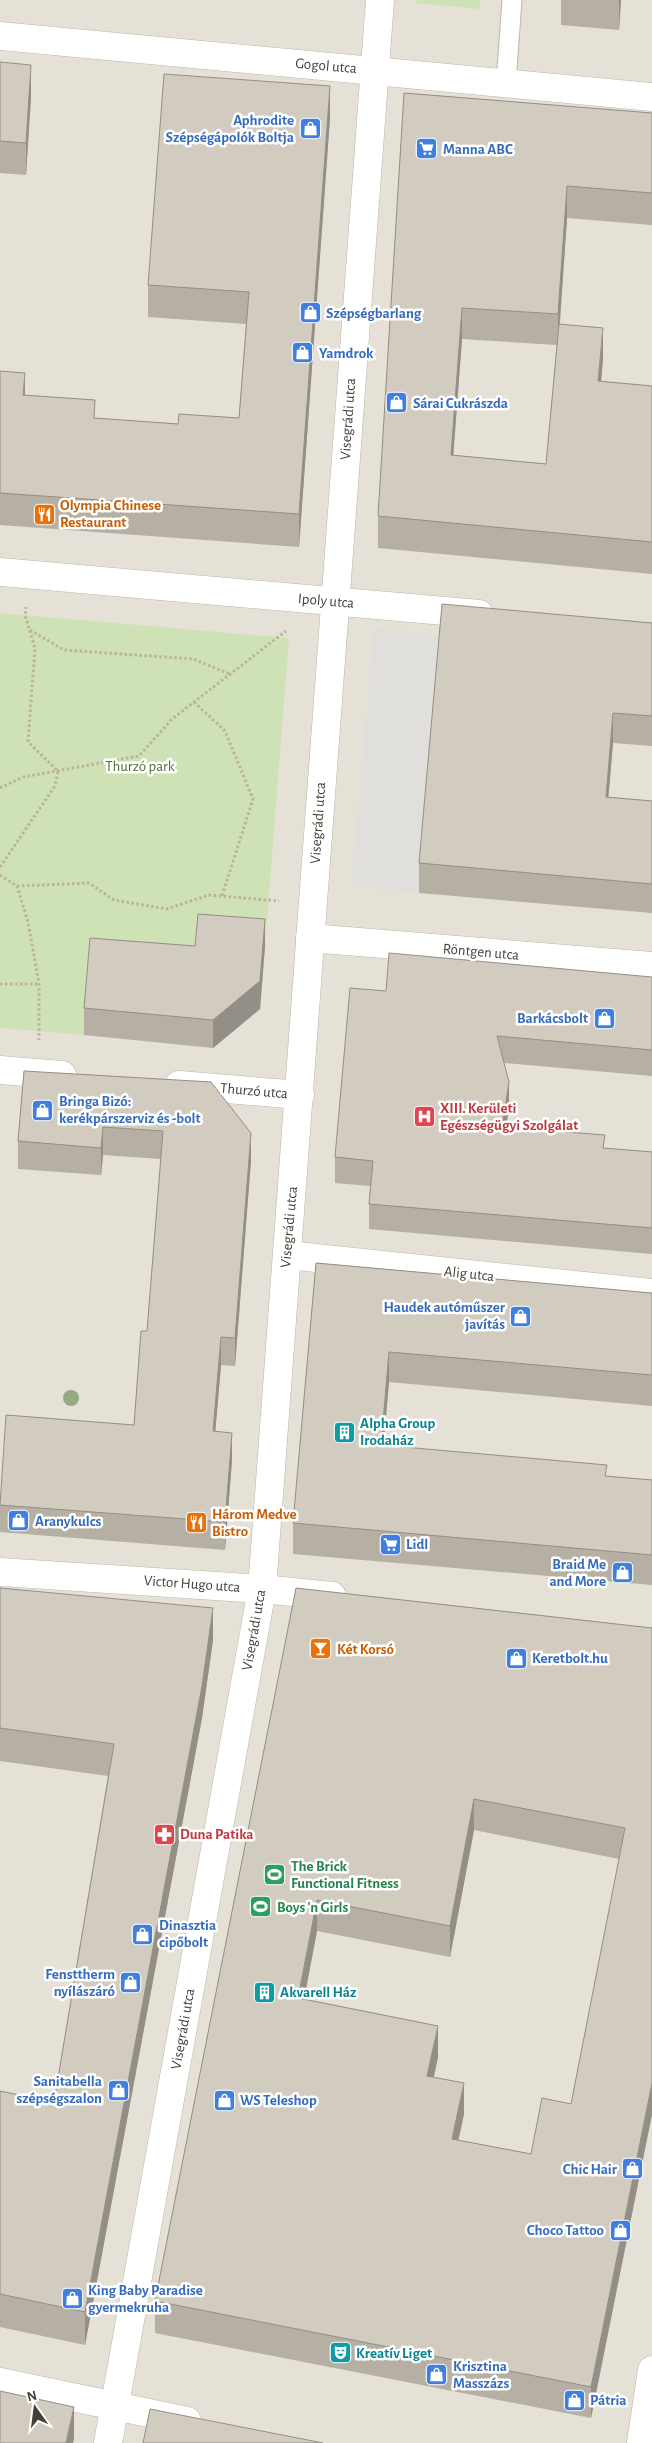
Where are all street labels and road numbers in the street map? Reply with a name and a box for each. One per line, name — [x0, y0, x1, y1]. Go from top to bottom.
street label: Gogol utca — [295, 56, 357, 76]
street label: Visegrádi utca — [338, 378, 358, 460]
street label: Ipoly utca — [297, 591, 355, 611]
street label: Visegrádi utca — [308, 782, 328, 864]
street label: Röntgen utca — [442, 941, 520, 963]
street label: Thurzó utca — [220, 1081, 289, 1101]
street label: Visegrádi utca — [278, 1185, 300, 1268]
street label: Alig utca — [443, 1264, 495, 1284]
street label: Victor Hugo utca — [143, 1573, 241, 1595]
street label: Visegrádi utca — [239, 1588, 269, 1672]
street label: Visegrádi utca — [168, 1987, 198, 2071]

